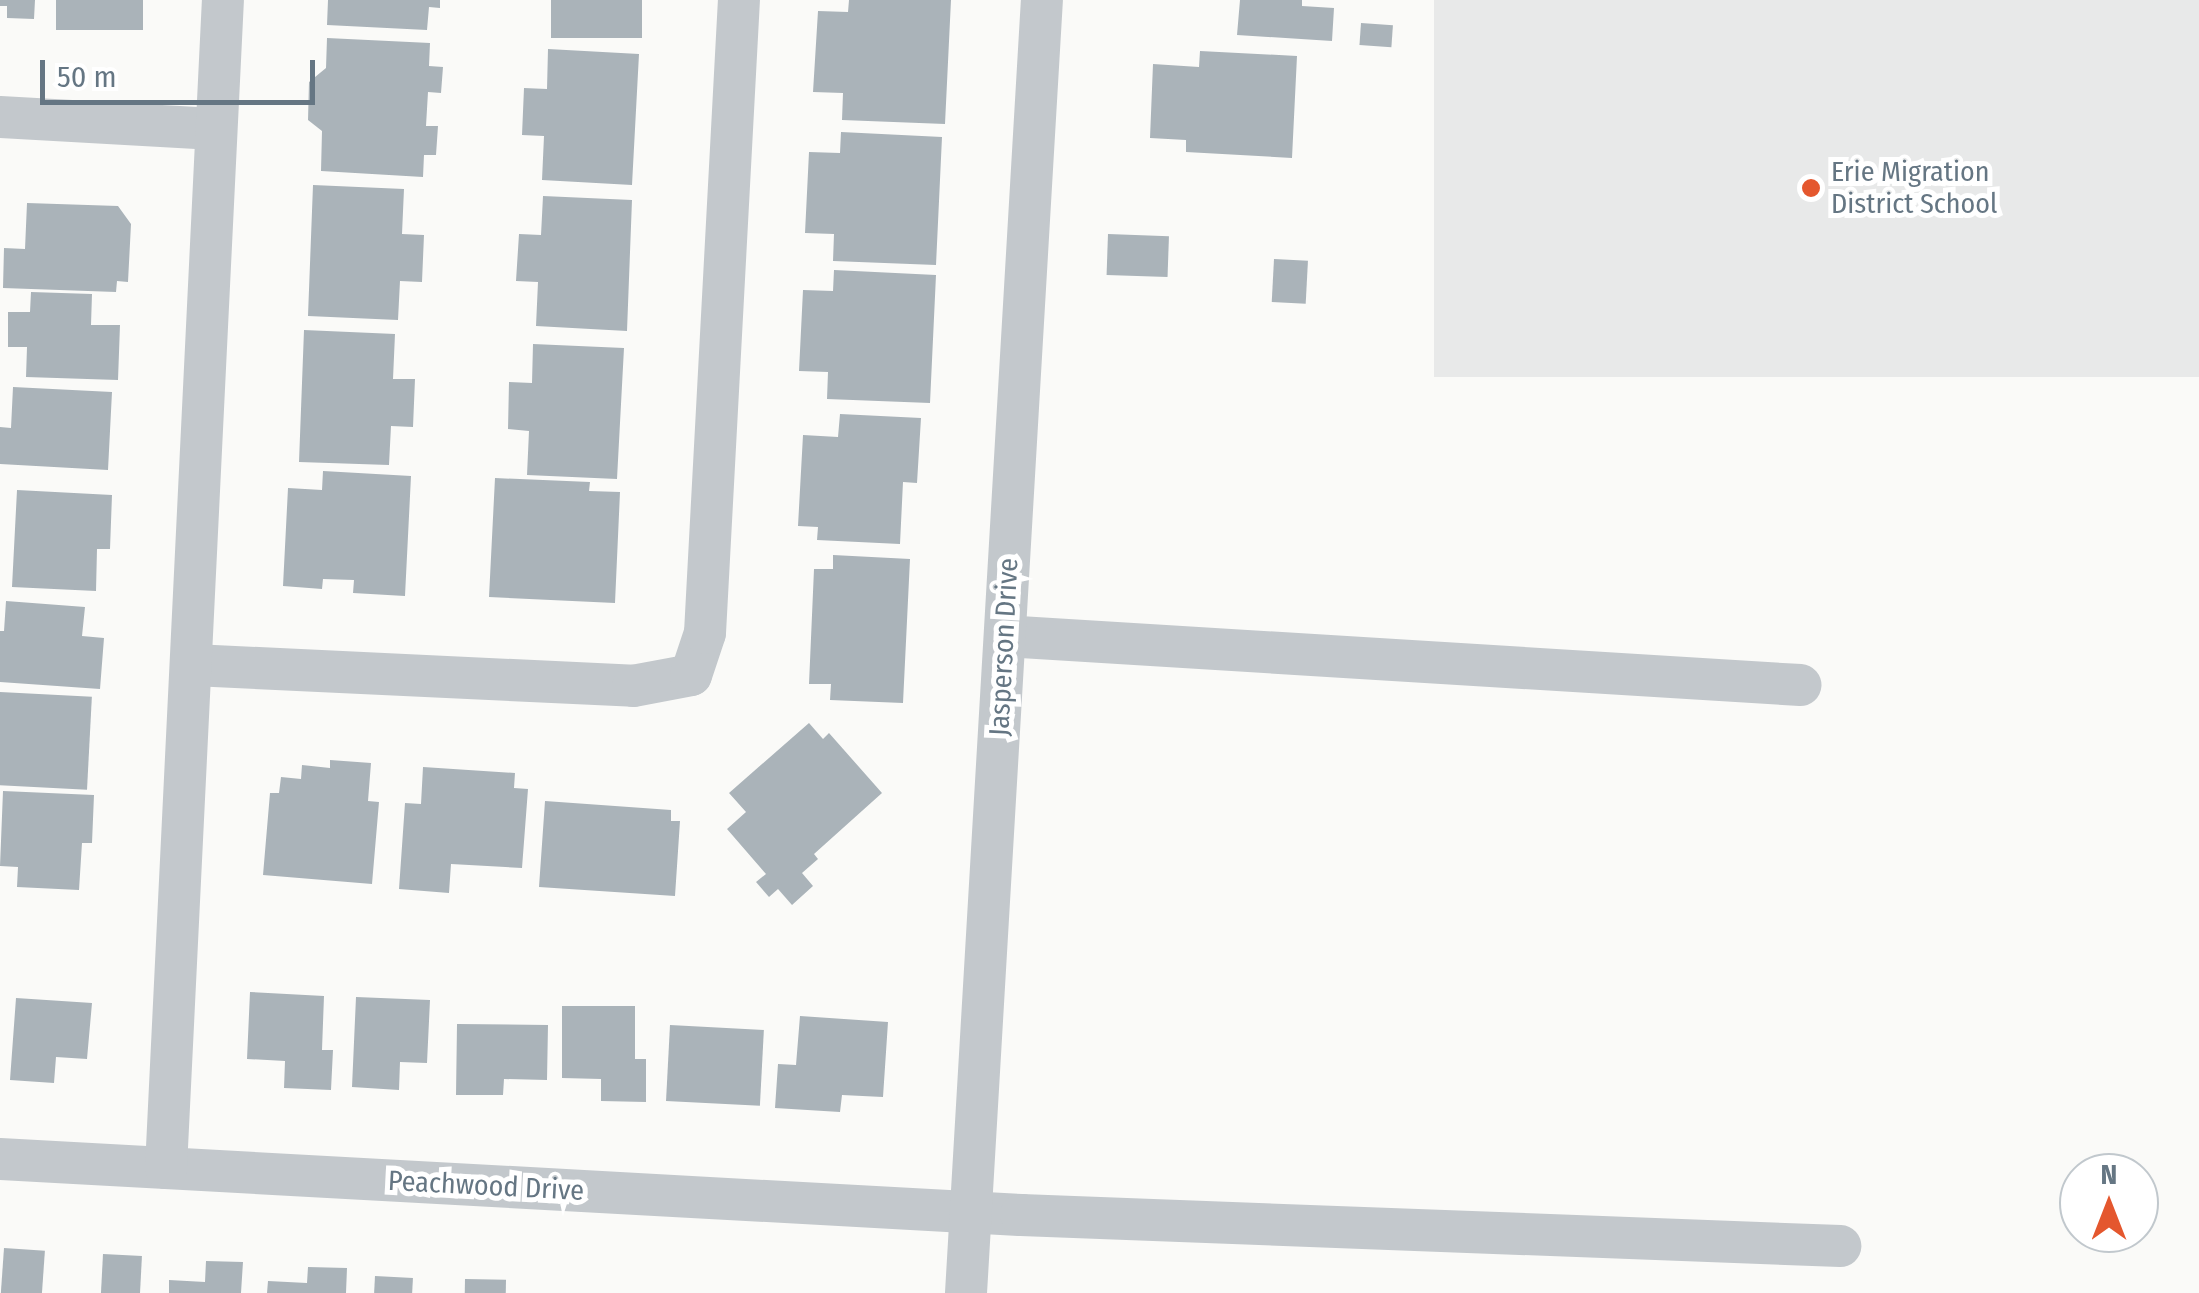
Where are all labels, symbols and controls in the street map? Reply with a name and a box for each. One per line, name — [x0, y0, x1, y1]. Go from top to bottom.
scale bar — [45, 40, 320, 102]
text: 50 m — [57, 59, 117, 95]
place label: Erie Migration District School — [1831, 155, 1997, 221]
marker: Erie Migration District School — [1800, 177, 1822, 199]
street label: Jasperson Drive — [983, 557, 1025, 737]
north arrow — [2059, 1153, 2159, 1253]
text: N — [2101, 1158, 2117, 1191]
street label: Peachwood Drive — [387, 1164, 585, 1208]

